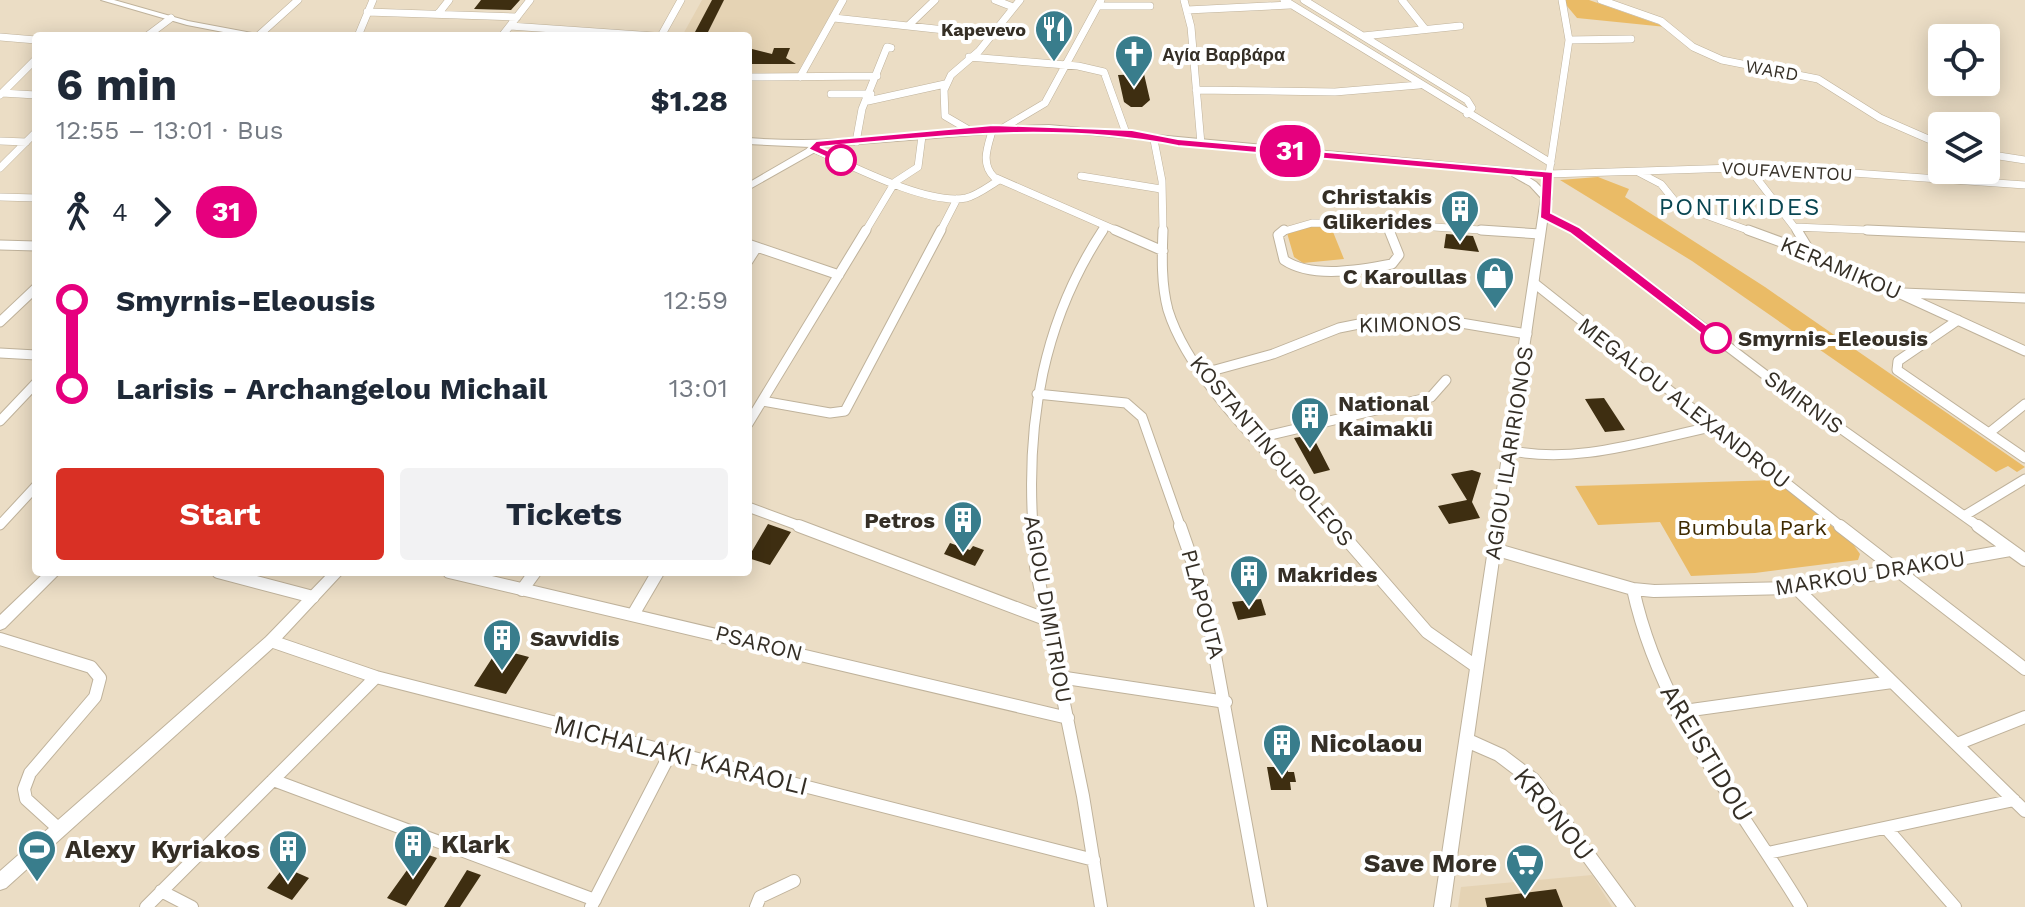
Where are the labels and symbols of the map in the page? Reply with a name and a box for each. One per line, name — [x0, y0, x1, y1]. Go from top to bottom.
restaurant icon: Kapevevo — [1033, 8, 1075, 63]
place label: Kapevevo — [941, 19, 1026, 40]
church icon: Αγία Βαρβάρα — [1113, 33, 1155, 88]
place label: Αγία Βαρβάρα — [1162, 44, 1285, 65]
street label: WARD — [1744, 55, 1800, 85]
line badge: 31 — [1254, 125, 1326, 177]
unlabelled marker — [826, 145, 856, 175]
street label: VOUFAVENTOU — [1721, 157, 1853, 185]
place label: Christakis Glikerides — [1321, 184, 1432, 234]
building icon: Christakis Glikerides — [1439, 188, 1481, 243]
district label: PONTIKIDES — [1659, 193, 1821, 221]
street label: KERAMIKOU — [1777, 231, 1905, 305]
shop icon: C Karoullas — [1474, 255, 1516, 310]
place label: C Karoullas — [1343, 264, 1467, 289]
street label: KIMONOS — [1358, 311, 1462, 337]
street label: MEGALOU ALEXANDROU — [1573, 313, 1795, 493]
marker: Smyrnis-Eleousis — [1701, 323, 1731, 353]
place label: Smyrnis-Eleousis — [1738, 326, 1928, 351]
street label: AGIOU ILARIRIONOS — [1480, 345, 1538, 561]
street label: KOSTANTINOUPOLEOS — [1185, 351, 1359, 551]
street label: SMIRNIS — [1760, 365, 1848, 439]
place label: National Kaimakli — [1338, 391, 1433, 441]
building icon: National Kaimakli — [1289, 395, 1331, 450]
building icon: Petros — [942, 499, 984, 554]
place label: Petros — [864, 508, 935, 533]
street label: AGIOU DIMITRIOU — [1019, 513, 1077, 705]
park label: Bumbula Park — [1677, 515, 1827, 540]
street label: PLAPOUTA — [1176, 546, 1230, 662]
street label: MARKOU DRAKOU — [1773, 546, 1967, 600]
building icon: Makrides — [1228, 553, 1270, 608]
place label: Makrides — [1277, 562, 1378, 587]
building icon: Savvidis — [481, 617, 523, 672]
street label: PSARON — [713, 620, 805, 666]
place label: Savvidis — [530, 626, 620, 651]
street label: AREISTIDOU — [1654, 679, 1760, 827]
street label: MICHALAKI KARAOLI — [551, 709, 811, 801]
building icon: Nicolaou — [1261, 722, 1303, 777]
place label: Nicolaou — [1310, 728, 1422, 758]
street label: KRONOU — [1508, 762, 1600, 866]
building icon: Klark — [392, 823, 434, 878]
sports icon: Alexy — [16, 828, 58, 883]
building icon: Kyriakos — [267, 828, 309, 883]
place label: Klark — [441, 829, 511, 859]
place label: Alexy — [65, 834, 136, 864]
place label: Kyriakos — [151, 834, 260, 864]
supermarket icon: Save More — [1504, 842, 1546, 897]
place label: Save More — [1364, 848, 1497, 878]

